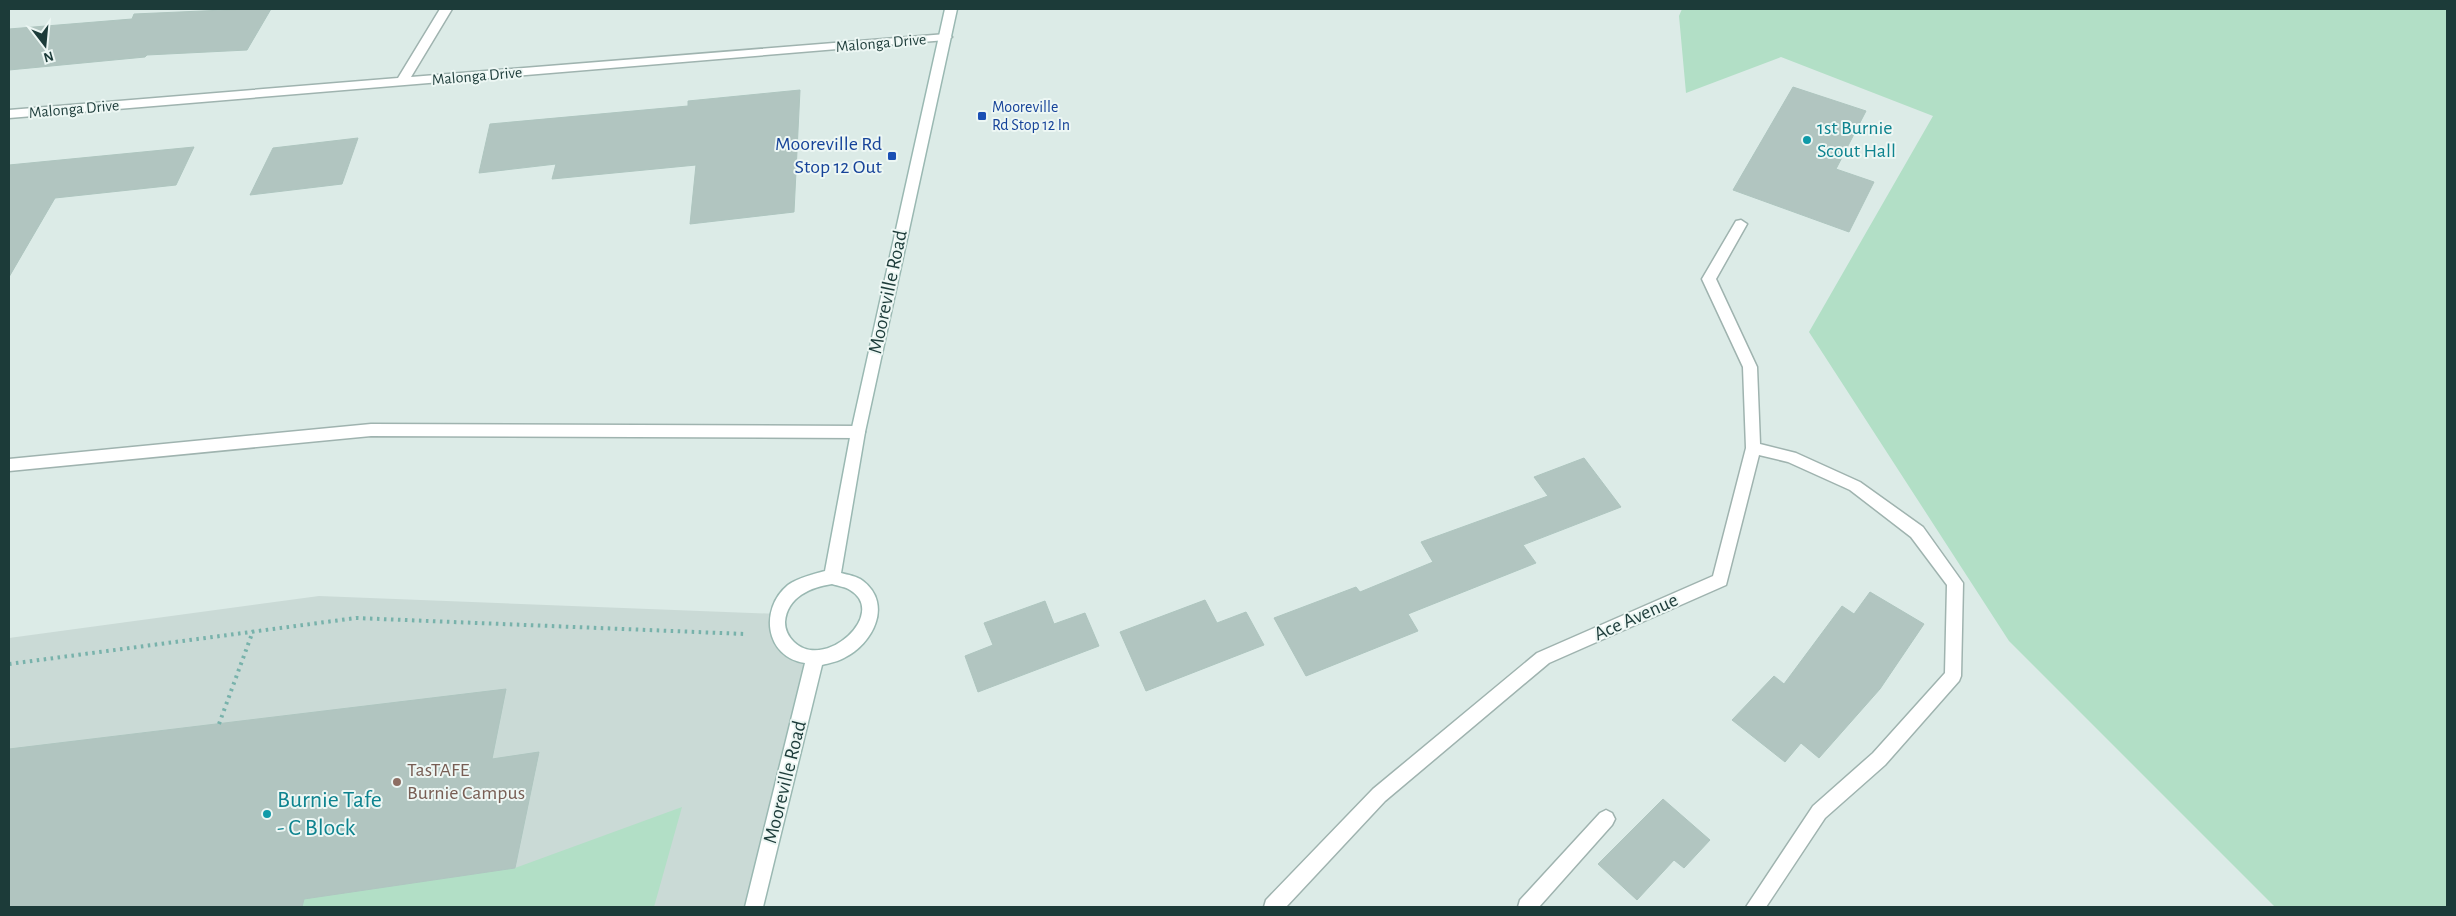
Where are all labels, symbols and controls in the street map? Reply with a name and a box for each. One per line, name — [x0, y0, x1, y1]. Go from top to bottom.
north arrow — [20, 20, 70, 70]
street label: Malonga Drive — [835, 31, 927, 55]
text: N — [42, 48, 55, 65]
street label: Malonga Drive — [431, 64, 523, 88]
street label: Malonga Drive — [28, 97, 120, 121]
place label: Mooreville Rd Stop 12 In — [992, 99, 1070, 133]
marker: Mooreville Rd Stop 12 In — [976, 110, 988, 122]
place label: 1st Burnie Scout Hall — [1817, 118, 1896, 161]
place label: Mooreville Rd Stop 12 Out — [775, 134, 883, 177]
marker: 1st Burnie Scout Hall — [1801, 134, 1813, 146]
marker: Mooreville Rd Stop 12 Out — [886, 150, 898, 162]
street label: Mooreville Road — [865, 228, 911, 356]
street label: Ace Avenue — [1591, 590, 1681, 644]
street label: Mooreville Road — [760, 718, 810, 846]
place label: TasTAFE Burnie Campus — [407, 760, 525, 803]
marker: TasTAFE Burnie Campus — [391, 776, 403, 788]
place label: Burnie Tafe - C Block — [277, 788, 382, 840]
marker: Burnie Tafe - C Block — [261, 808, 273, 820]

